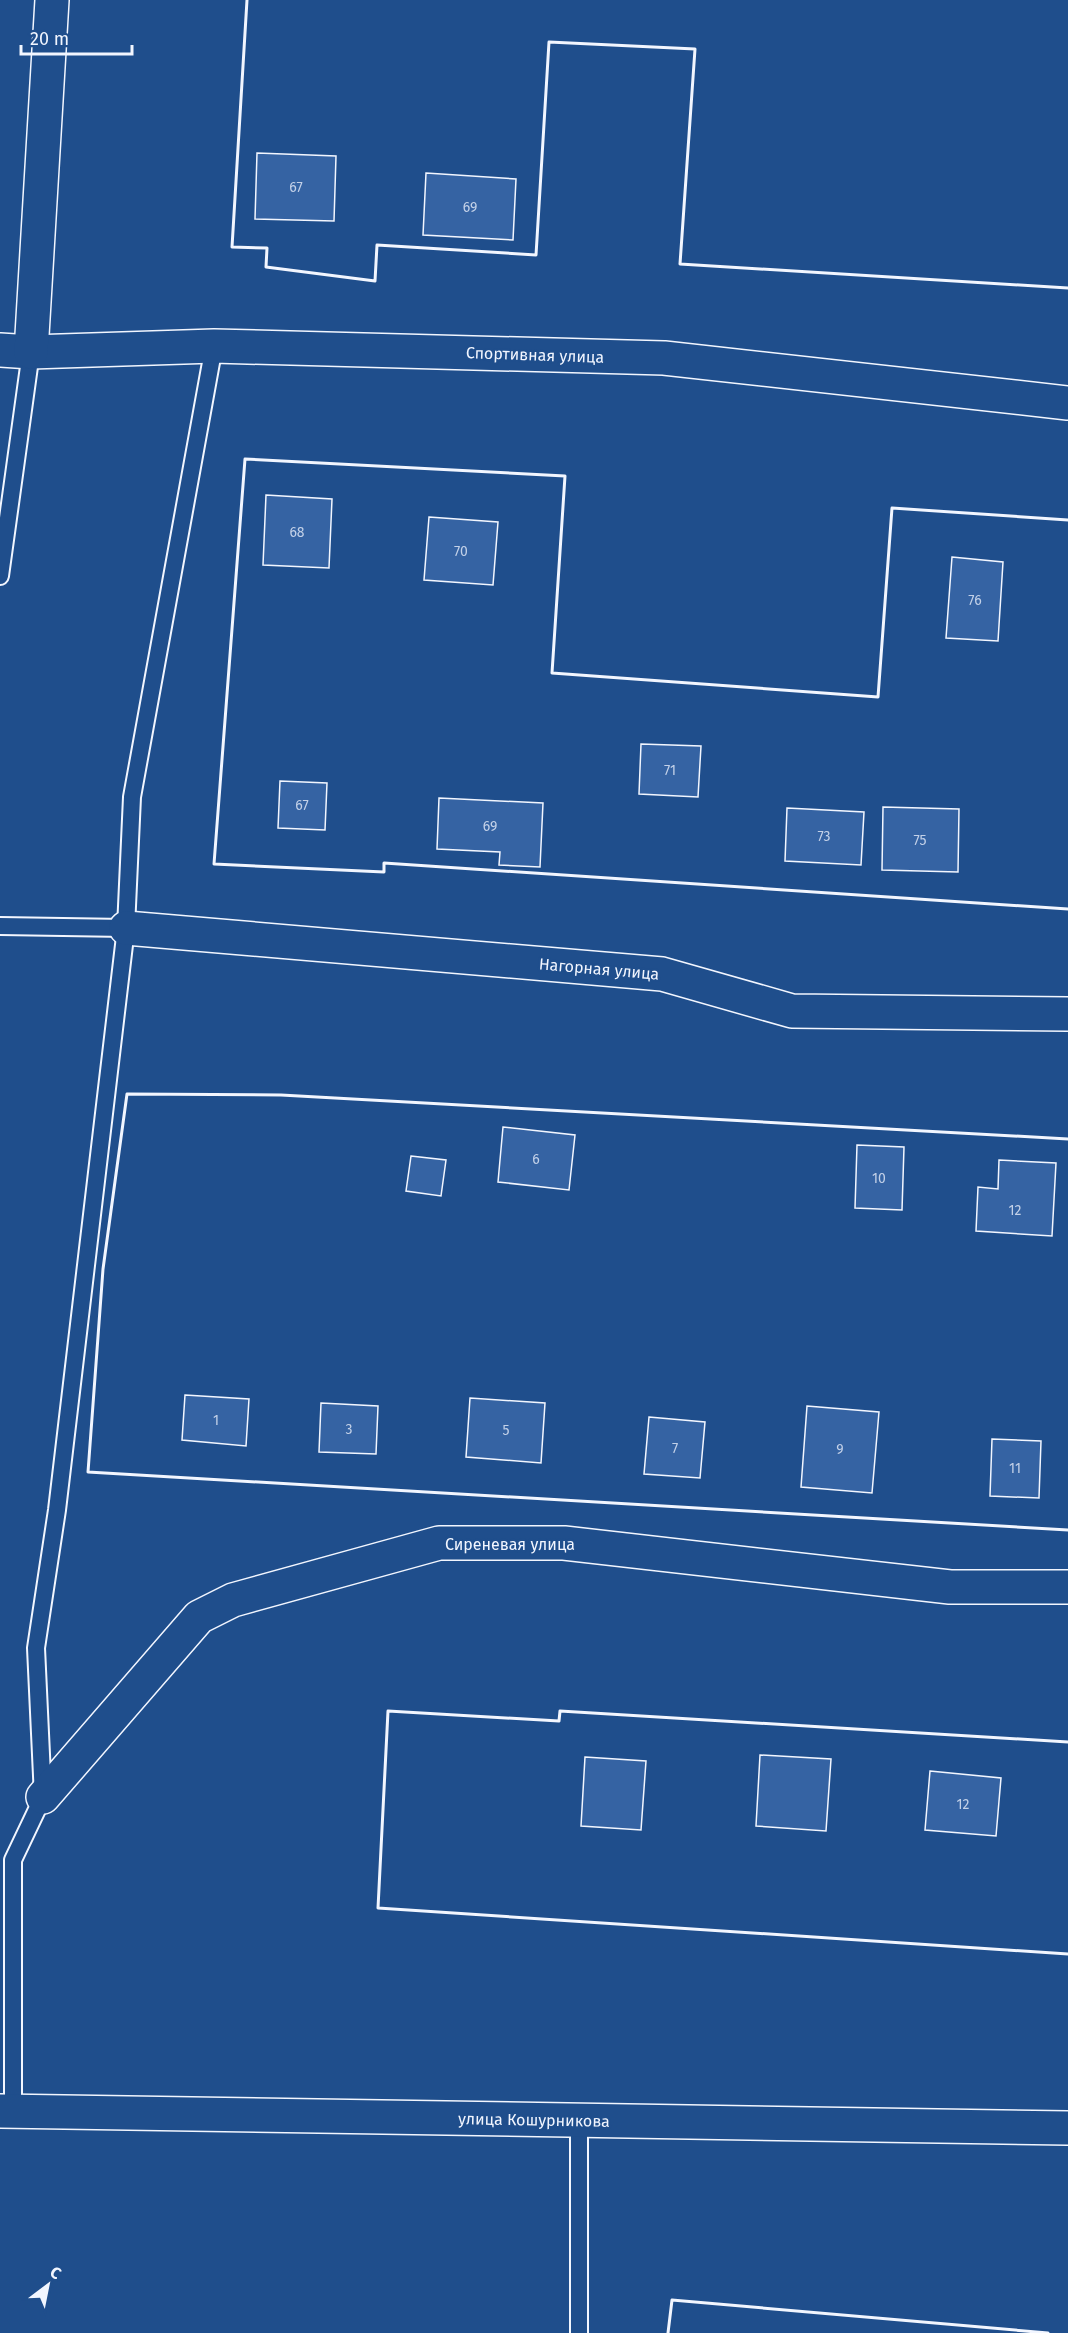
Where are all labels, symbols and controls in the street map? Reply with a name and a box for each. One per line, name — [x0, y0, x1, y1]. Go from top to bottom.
scale bar — [21, 18, 132, 56]
text: 20 m — [30, 28, 69, 50]
house number: 67 — [289, 179, 303, 196]
house number: 69 — [463, 199, 477, 216]
street label: Спортивная улица — [466, 343, 604, 367]
house number: 68 — [289, 524, 305, 541]
house number: 70 — [454, 543, 468, 560]
house number: 76 — [968, 592, 982, 609]
house number: 71 — [664, 762, 676, 779]
house number: 67 — [295, 797, 309, 814]
house number: 69 — [483, 818, 497, 835]
house number: 73 — [817, 828, 831, 845]
house number: 75 — [913, 832, 927, 849]
street label: Нагорная улица — [538, 954, 660, 984]
house number: 6 — [532, 1151, 540, 1168]
house number: 10 — [872, 1170, 886, 1187]
house number: 12 — [1009, 1202, 1022, 1219]
house number: 1 — [213, 1412, 219, 1429]
house number: 3 — [346, 1421, 353, 1438]
house number: 5 — [502, 1422, 510, 1439]
house number: 7 — [672, 1440, 678, 1457]
house number: 9 — [836, 1441, 844, 1458]
house number: 11 — [1009, 1460, 1021, 1477]
street label: Сиреневая улица — [445, 1535, 575, 1554]
house number: 12 — [957, 1796, 970, 1813]
street label: улица Кошурникова — [458, 2109, 610, 2131]
north arrow — [18, 2255, 78, 2315]
text: С — [47, 2262, 65, 2284]

